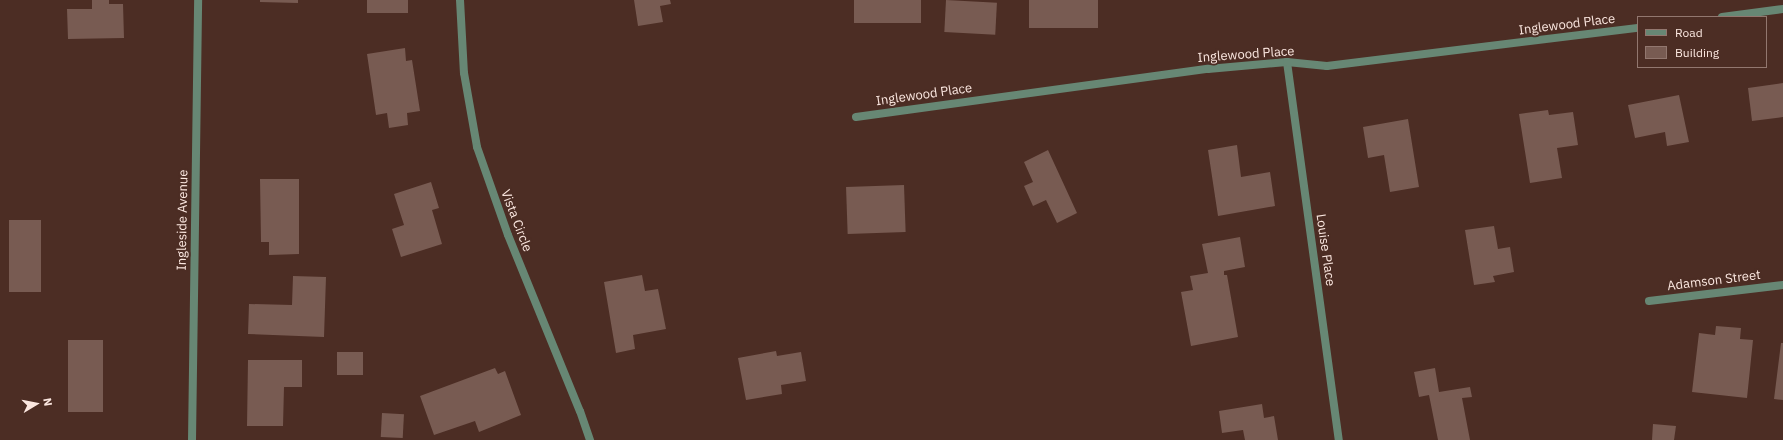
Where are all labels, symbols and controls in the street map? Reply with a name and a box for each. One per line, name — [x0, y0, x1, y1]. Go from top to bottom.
street label: Inglewood Place — [1518, 11, 1616, 39]
legend — [1637, 16, 1767, 68]
text: Road — [1675, 25, 1703, 40]
street label: Inglewood Place — [1197, 44, 1295, 66]
text: Building — [1675, 45, 1719, 60]
street label: Inglewood Place — [875, 81, 973, 109]
street label: Ingleside Avenue — [174, 169, 192, 271]
street label: Vista Circle — [497, 188, 535, 254]
street label: Louise Place — [1312, 213, 1338, 287]
street label: Adamson Street — [1666, 268, 1762, 294]
north arrow — [16, 384, 56, 424]
text: N — [40, 397, 55, 407]

